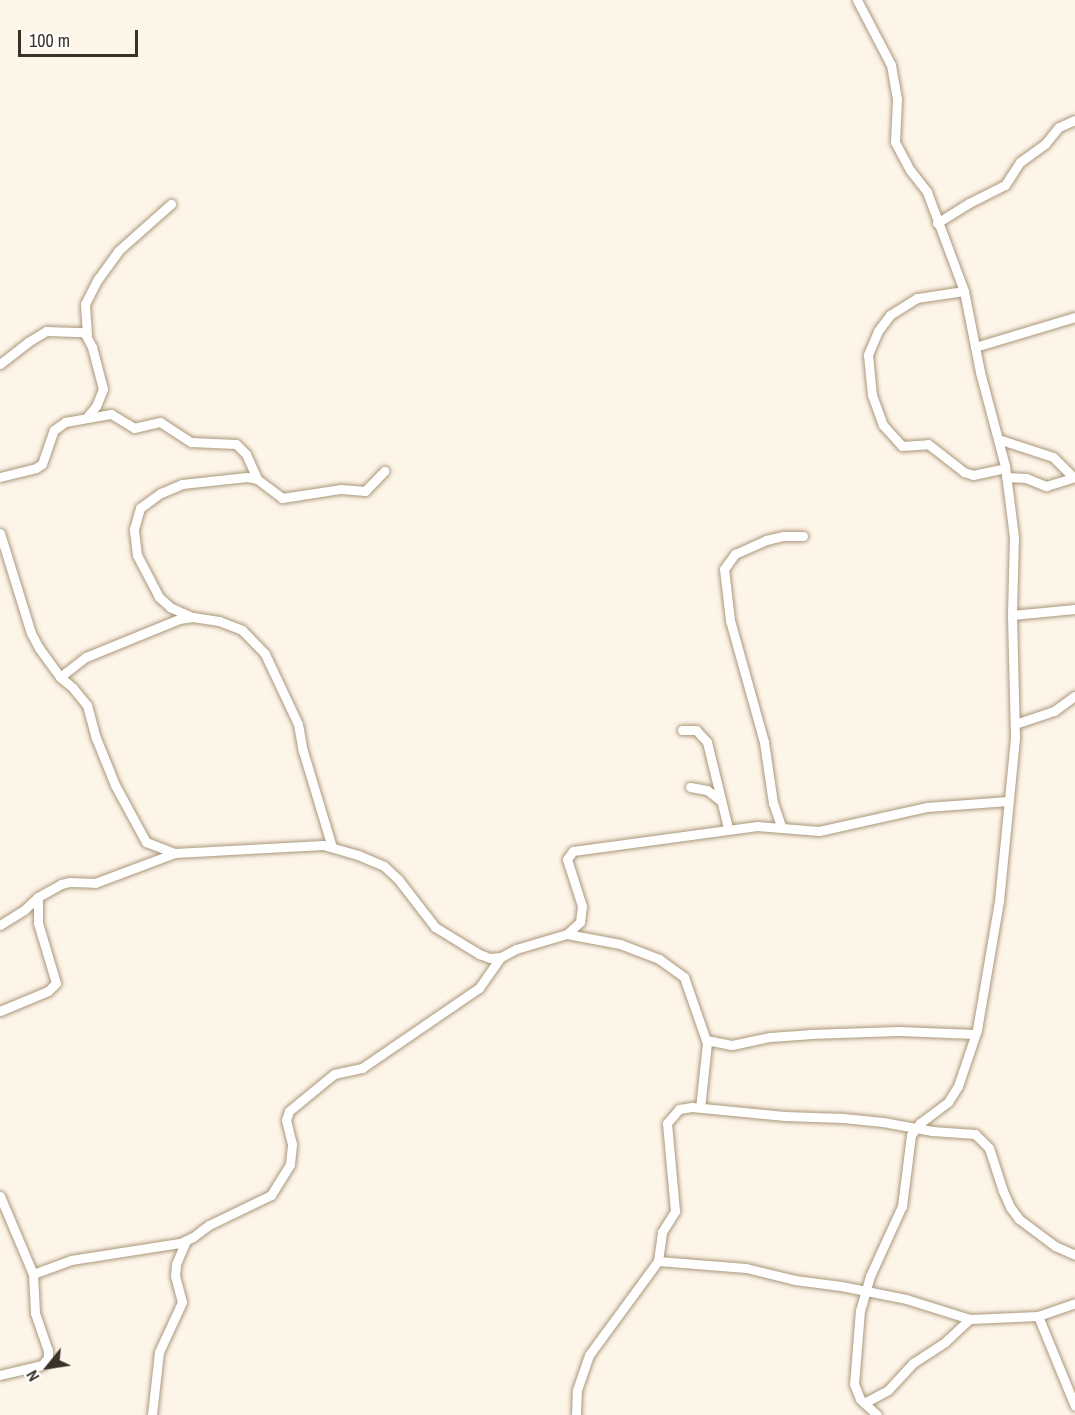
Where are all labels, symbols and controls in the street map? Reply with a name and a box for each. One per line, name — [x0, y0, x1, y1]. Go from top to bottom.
scale bar — [21, 18, 141, 56]
text: 100 m — [29, 28, 70, 53]
north arrow — [18, 1337, 78, 1397]
text: N — [21, 1366, 44, 1386]

